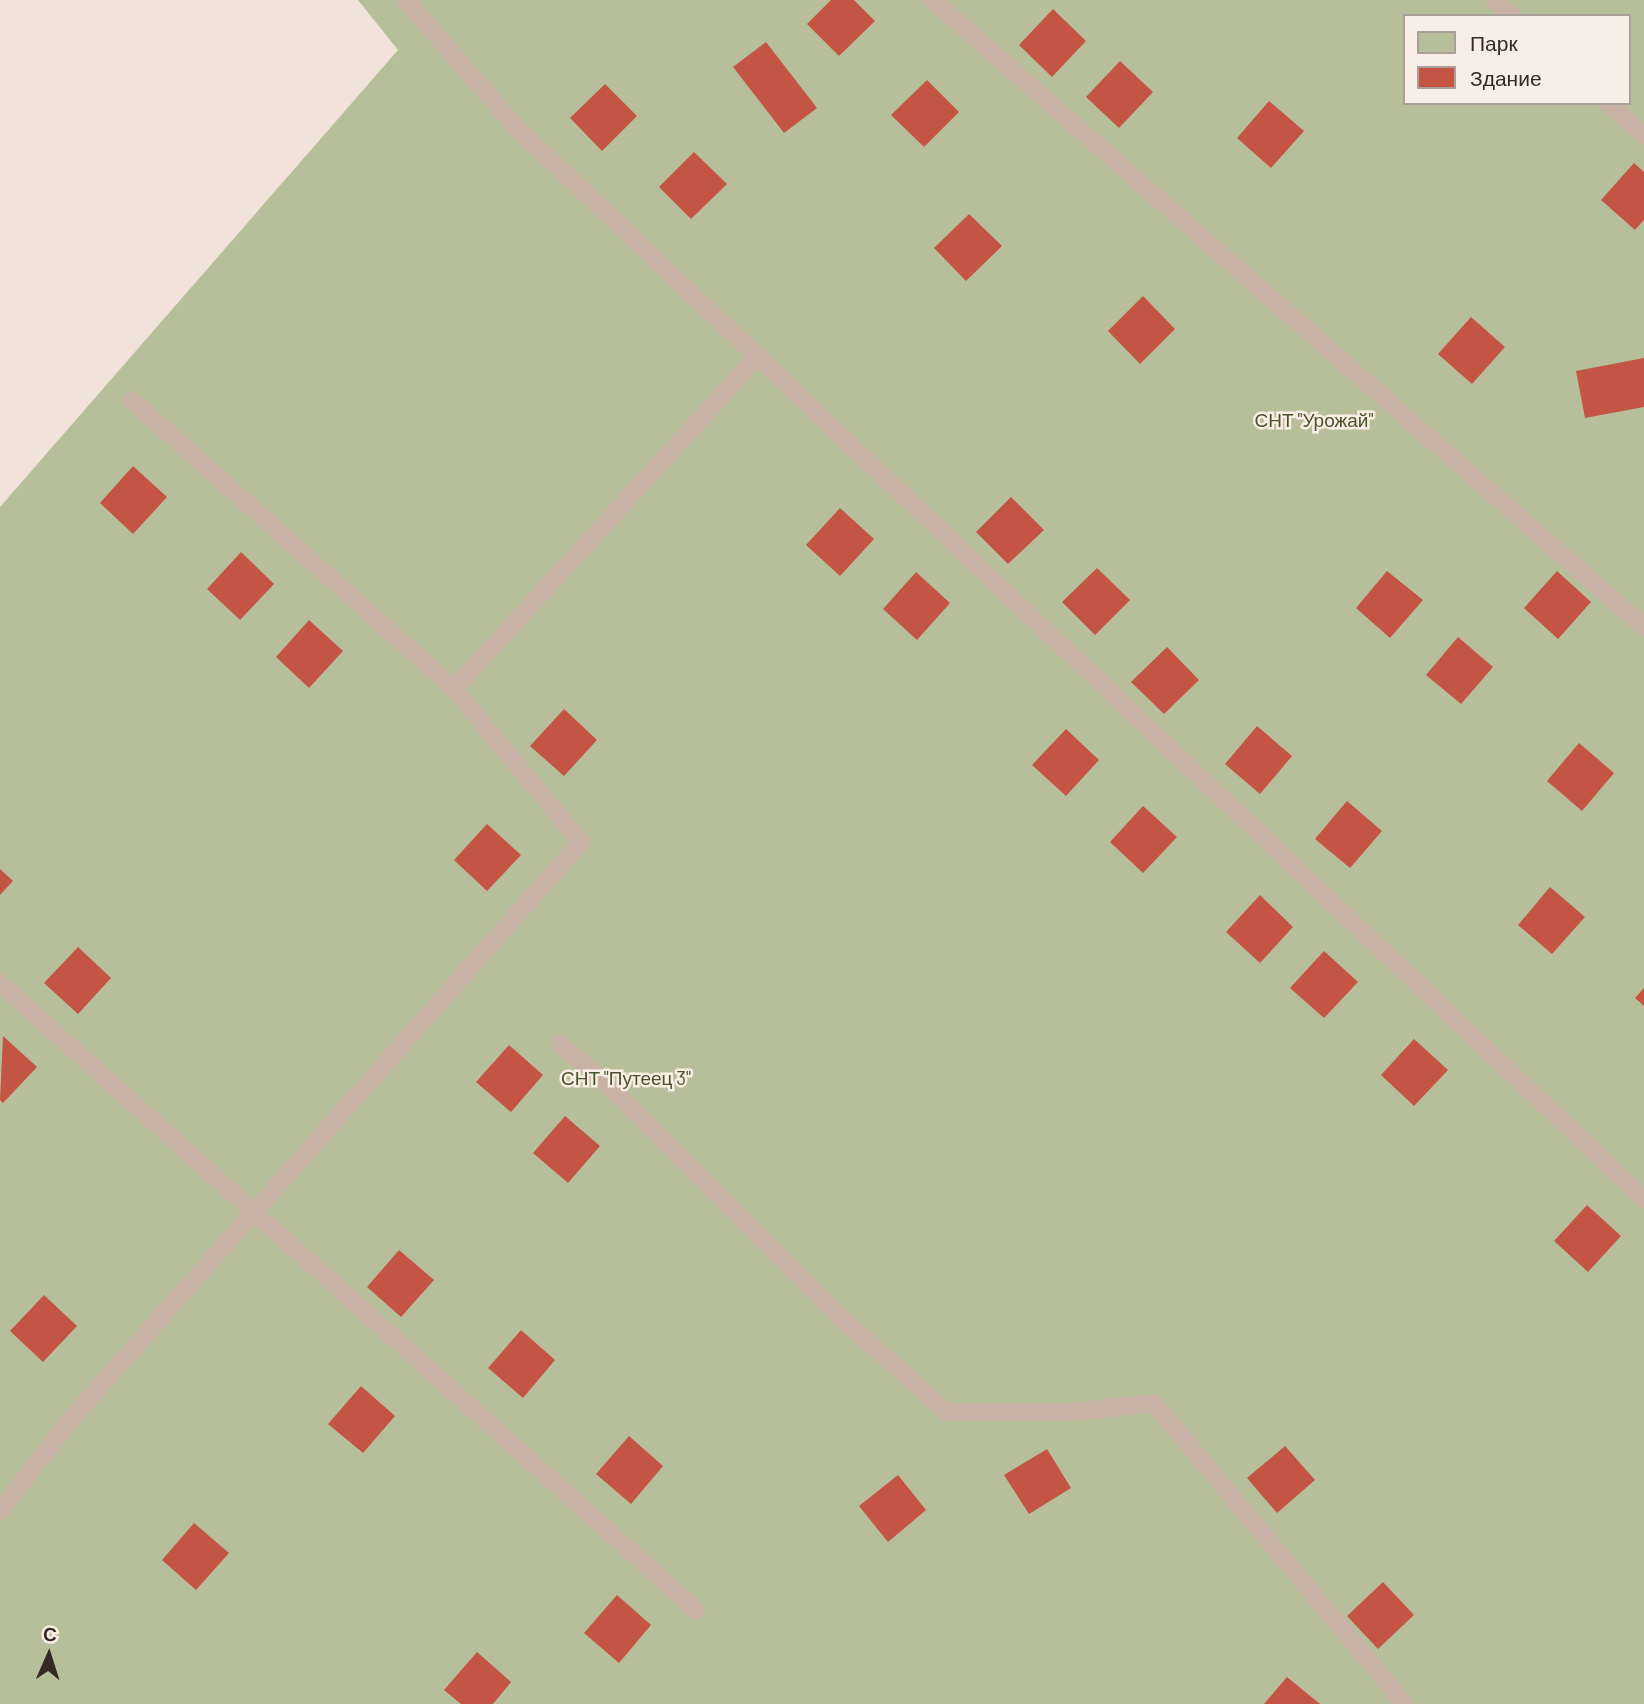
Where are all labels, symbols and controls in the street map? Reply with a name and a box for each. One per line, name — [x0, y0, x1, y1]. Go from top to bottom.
legend — [1402, 14, 1630, 105]
text: Парк — [1470, 30, 1518, 55]
text: Здание — [1470, 65, 1542, 90]
park label: СНТ "Урожай" — [1255, 409, 1373, 431]
park label: СНТ "Путеец 3" — [561, 1067, 691, 1089]
north arrow — [14, 1620, 84, 1690]
text: С — [43, 1622, 58, 1645]

